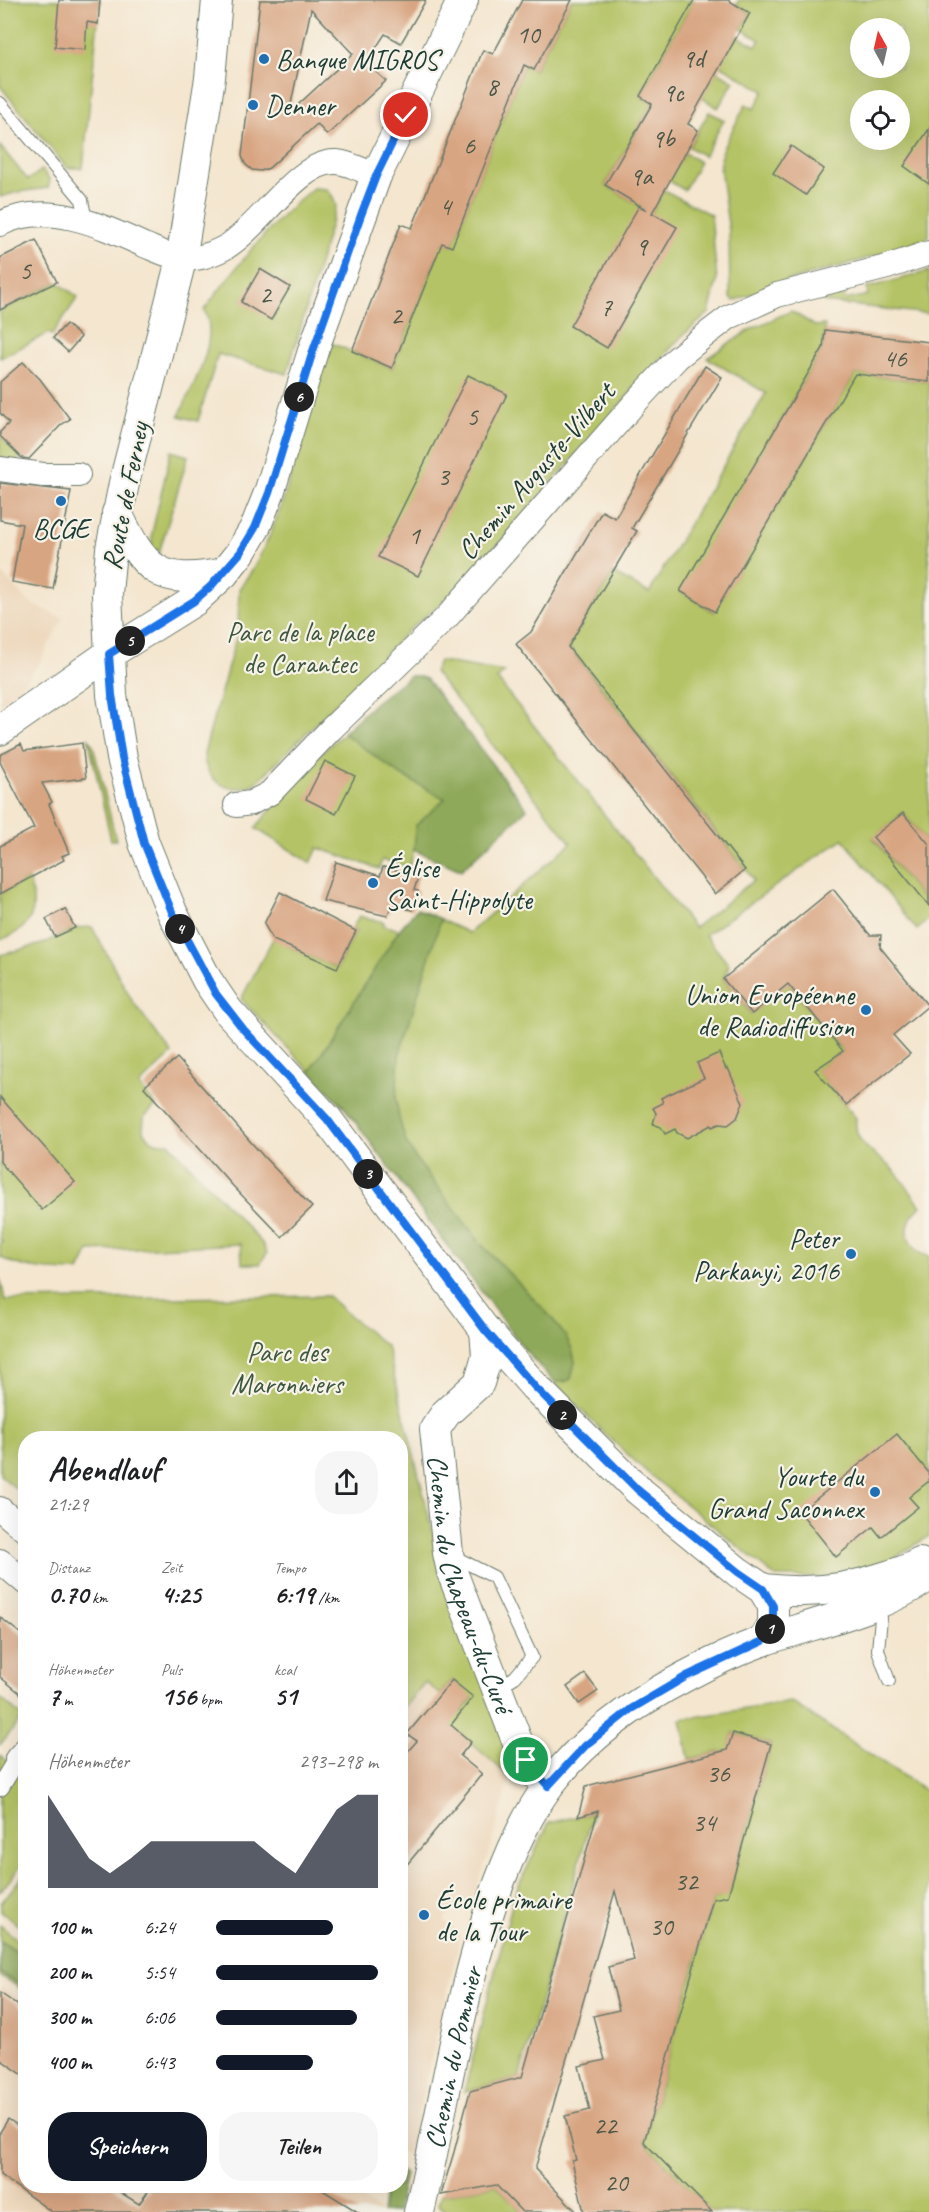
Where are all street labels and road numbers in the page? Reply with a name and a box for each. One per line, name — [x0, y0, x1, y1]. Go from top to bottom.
street label: Chemin Auguste-Vilbert — [450, 373, 624, 567]
street label: Route de Ferney — [94, 417, 157, 573]
street label: Chemin du Chapeau-du-Curé — [420, 1453, 523, 1721]
street label: Chemin du Pommier — [416, 1960, 490, 2151]

